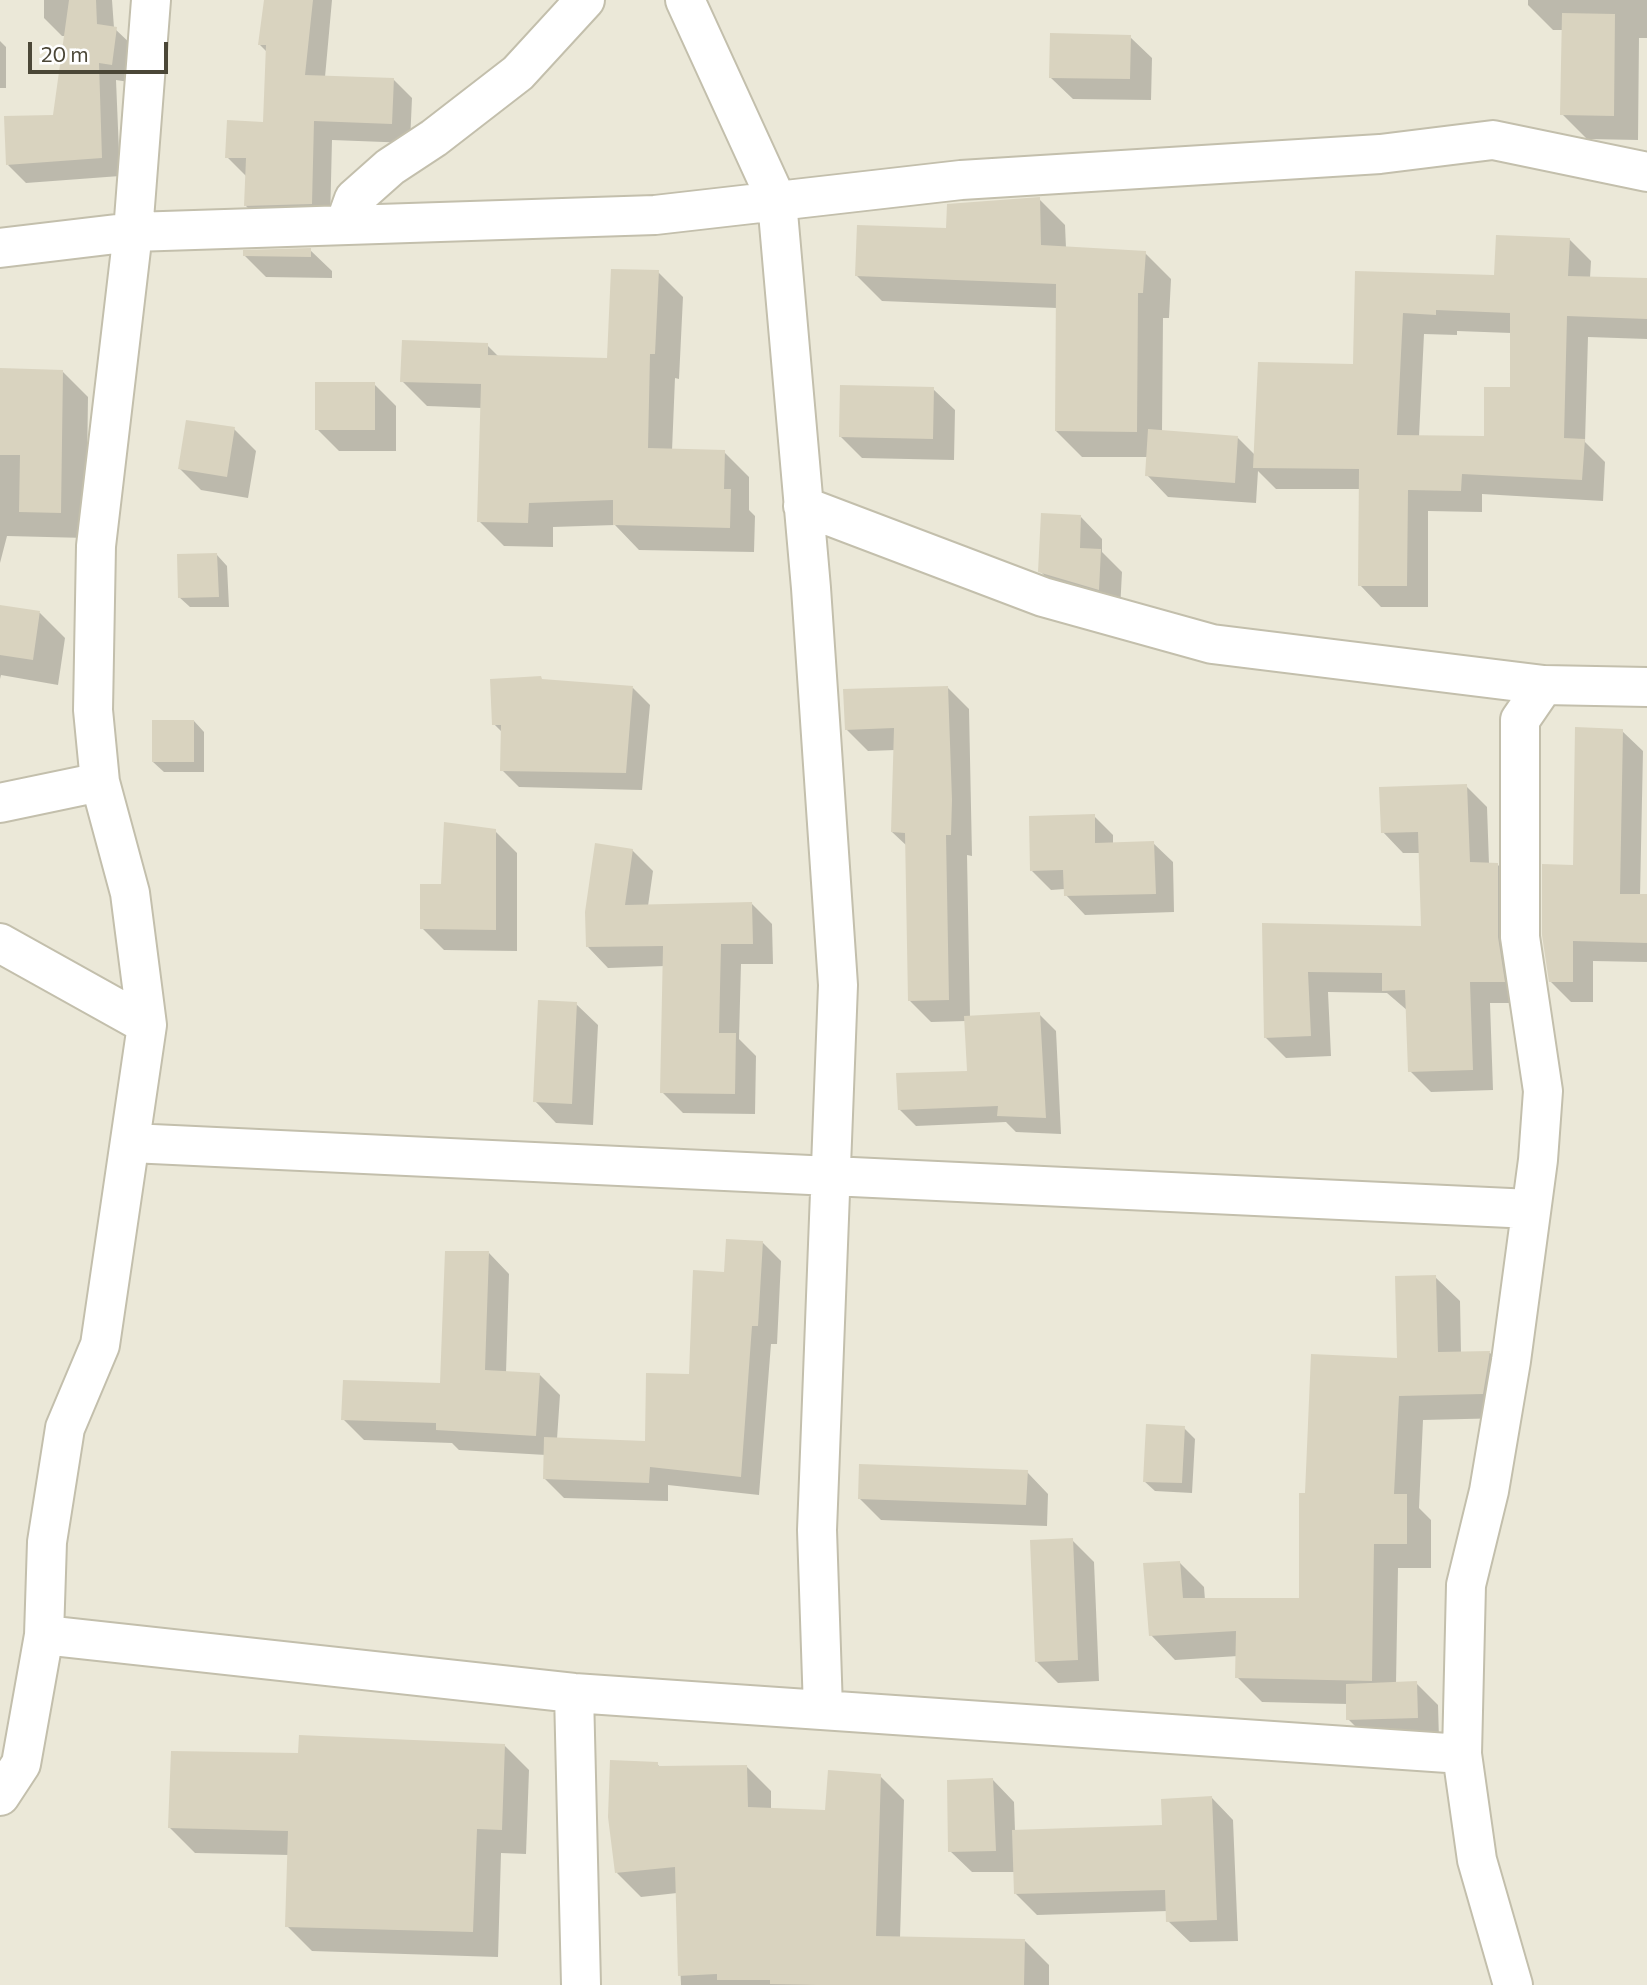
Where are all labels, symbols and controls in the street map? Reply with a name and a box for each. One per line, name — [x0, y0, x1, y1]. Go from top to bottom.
scale bar — [32, 28, 172, 72]
text: 20 m — [41, 41, 89, 66]

